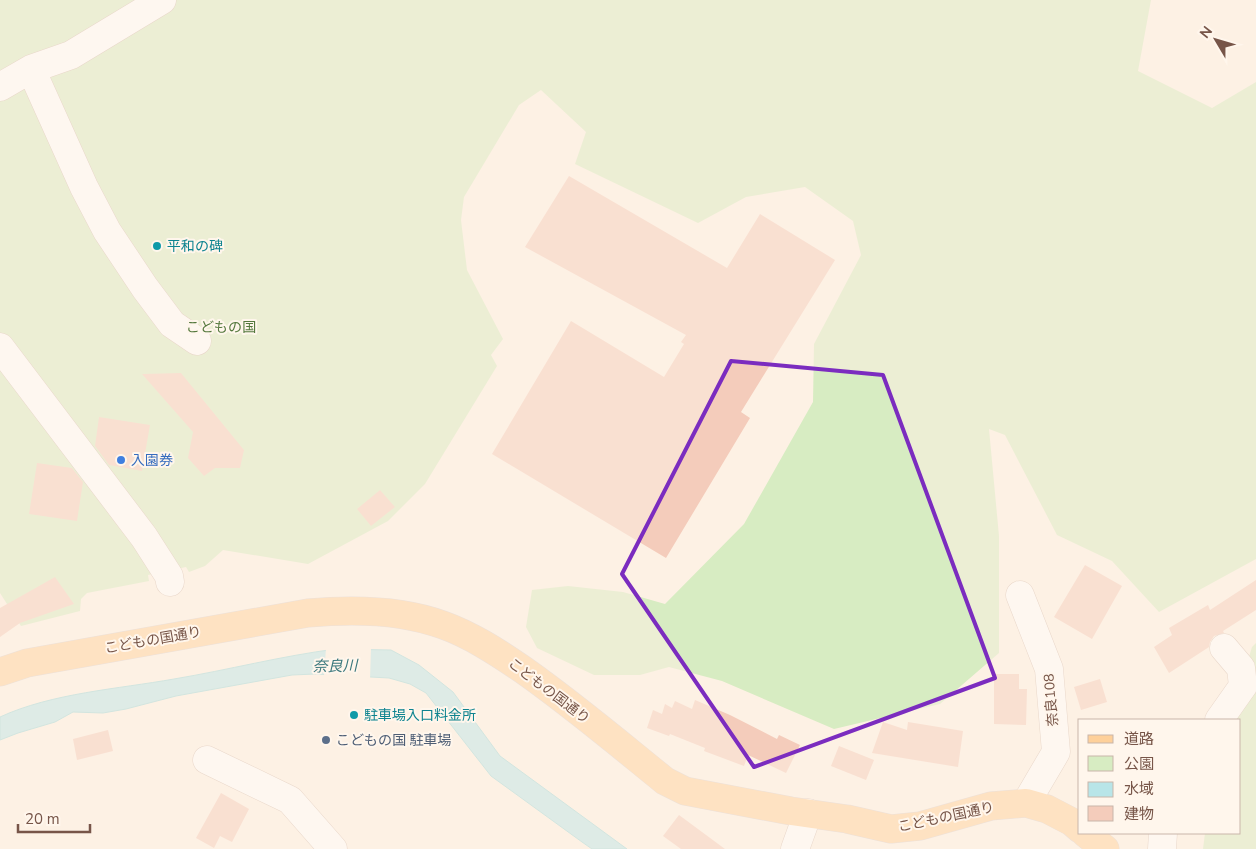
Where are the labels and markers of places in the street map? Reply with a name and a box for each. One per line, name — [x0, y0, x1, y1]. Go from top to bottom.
place label: 平和の碑 — [167, 237, 223, 256]
marker: 平和の碑 — [151, 240, 163, 252]
place label: 入園券 — [131, 451, 173, 470]
marker: 入園券 — [115, 454, 127, 466]
place label: 駐車場入口料金所 — [364, 706, 476, 725]
marker: 駐車場入口料金所 — [348, 709, 360, 721]
place label: こどもの国 駐車場 — [336, 731, 452, 750]
marker: こどもの国 駐車場 — [320, 734, 332, 746]

